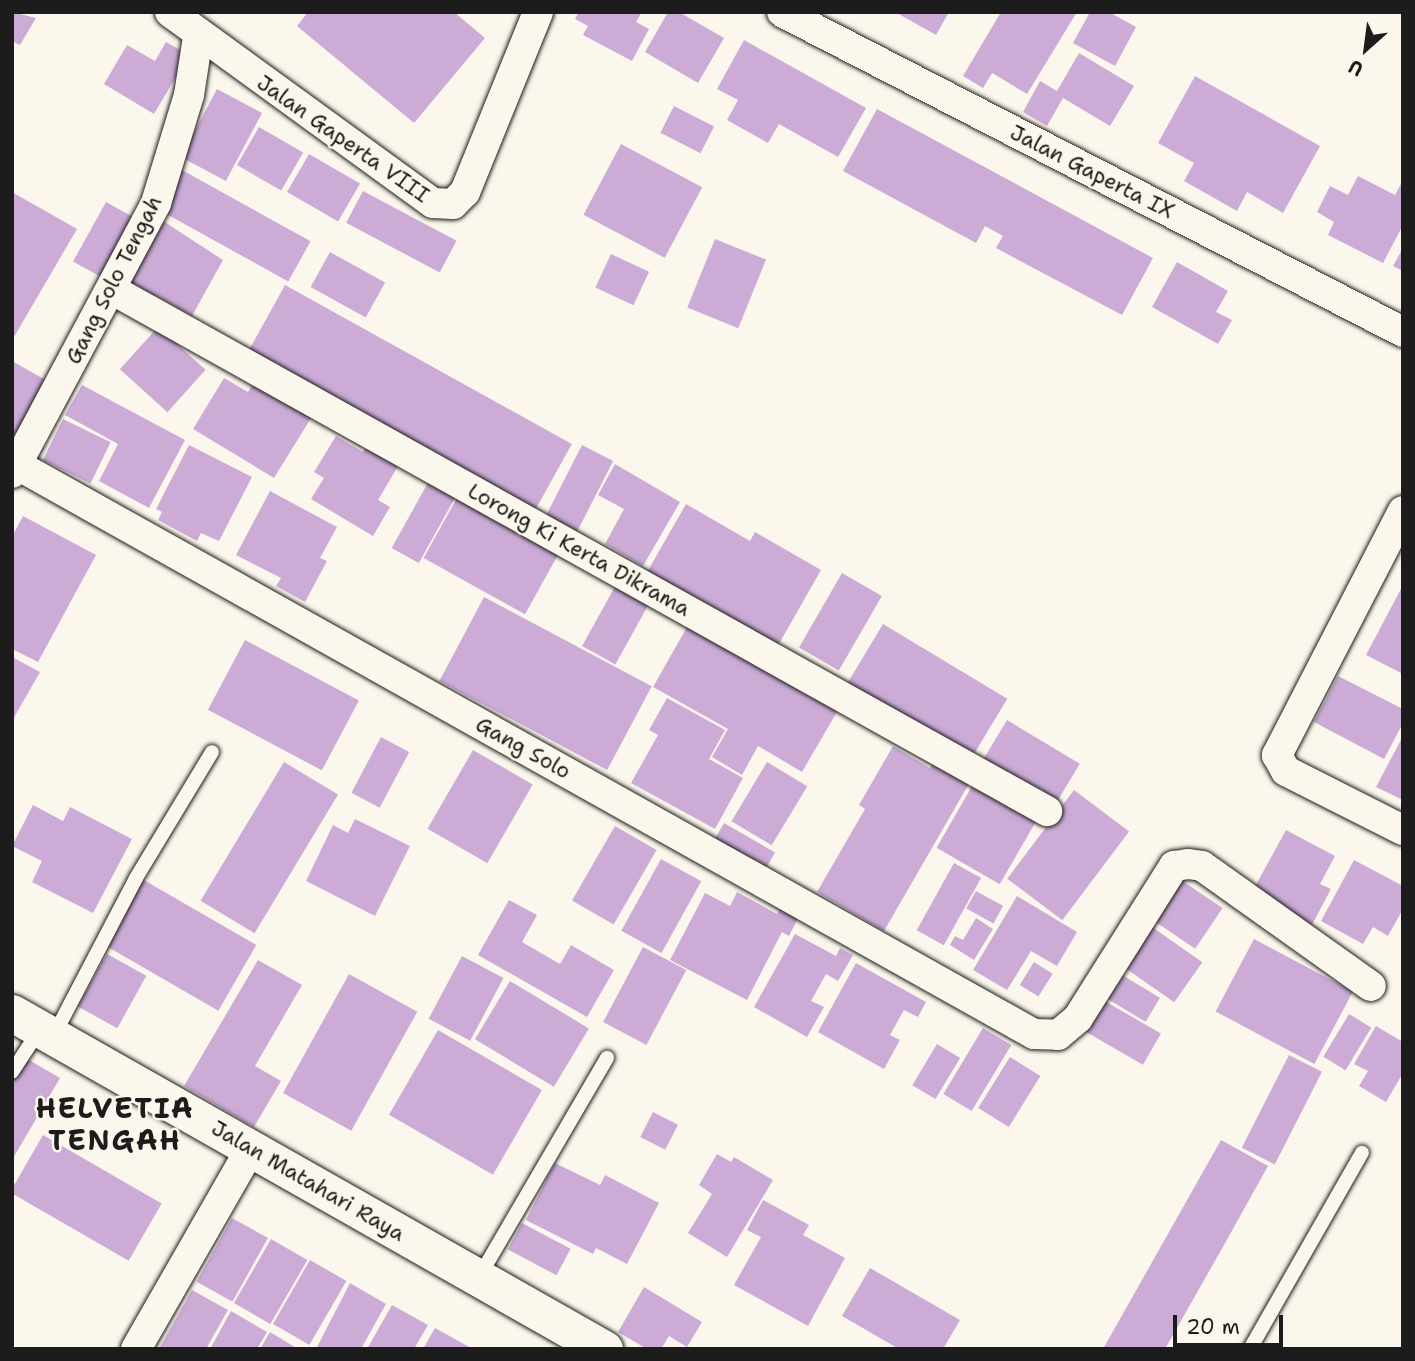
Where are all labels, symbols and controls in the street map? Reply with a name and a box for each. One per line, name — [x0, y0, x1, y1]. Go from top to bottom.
north arrow — [1331, 14, 1401, 84]
text: U — [1344, 54, 1368, 82]
street label: Jalan Gaperta VIII — [252, 70, 434, 208]
street label: Jalan Gaperta IX — [1006, 120, 1178, 224]
street label: Gang Solo Tengah — [61, 192, 167, 368]
street label: Lorong Ki Kerta Dikrama — [463, 478, 695, 622]
street label: Gang Solo — [471, 712, 575, 784]
district label: HELVETIA TENGAH — [37, 1091, 193, 1157]
street label: Jalan Matahari Raya — [207, 1115, 409, 1247]
scale bar — [1177, 1302, 1287, 1346]
text: 20 m — [1186, 1313, 1240, 1341]

